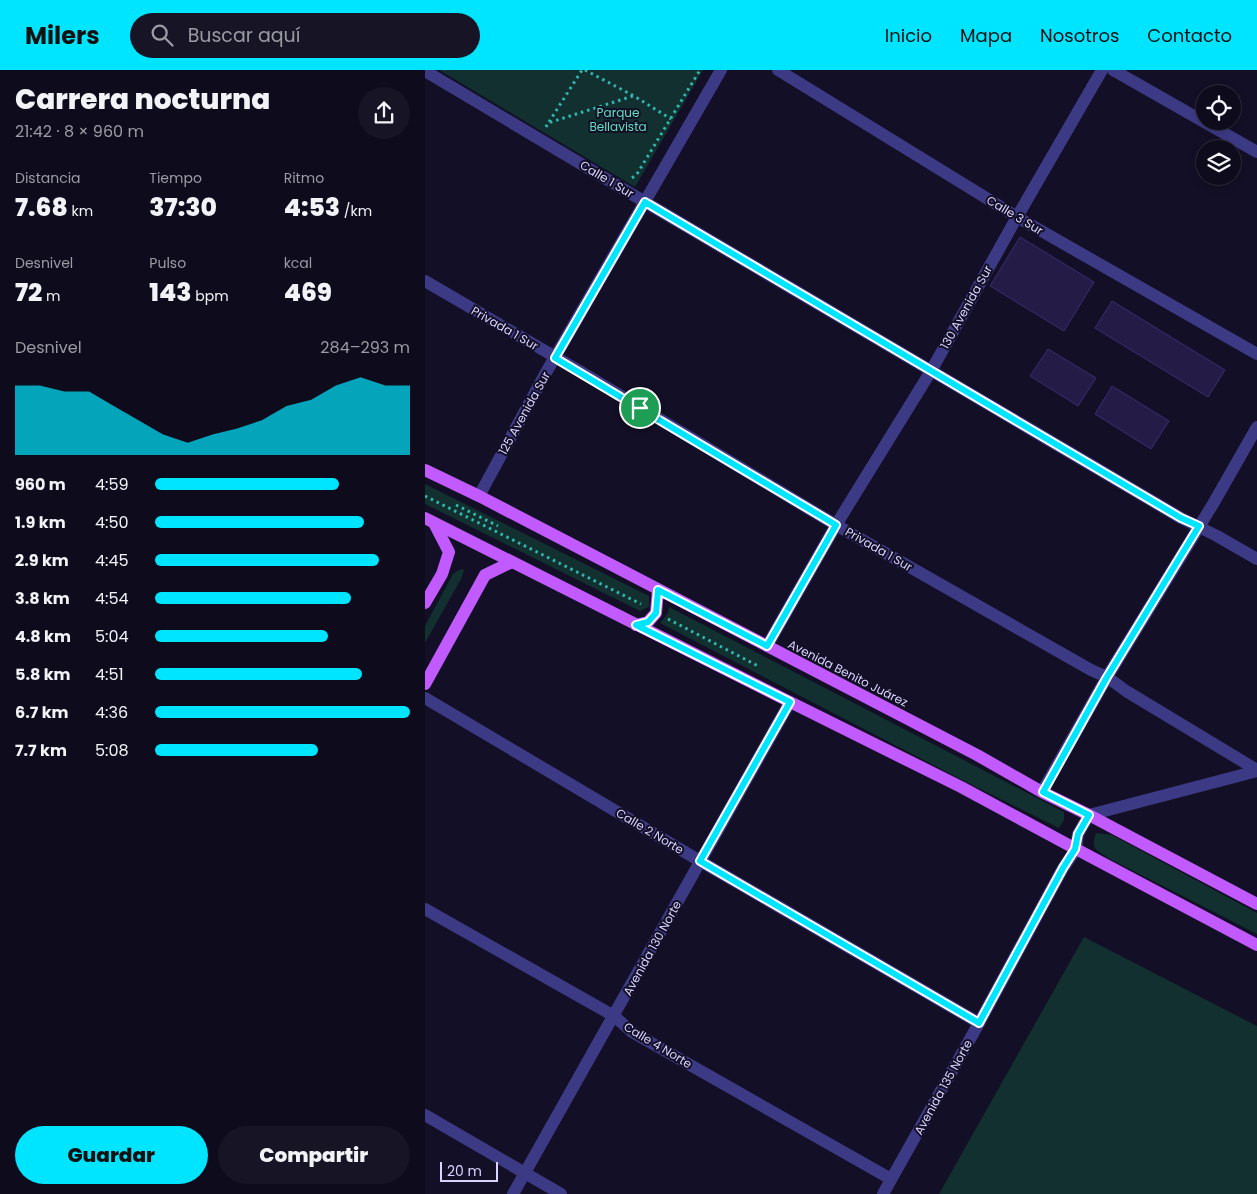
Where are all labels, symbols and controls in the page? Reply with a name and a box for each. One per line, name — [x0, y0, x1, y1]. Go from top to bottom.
search box — [130, 13, 480, 58]
text: Milers — [25, 19, 100, 52]
icon: search — [148, 21, 176, 49]
text: Buscar aquí — [188, 22, 300, 49]
text: Inicio — [885, 23, 932, 48]
text: Mapa — [960, 23, 1012, 48]
text: Nosotros — [1040, 23, 1119, 48]
text: Contacto — [1147, 23, 1232, 48]
text: Carrera nocturna — [15, 80, 270, 119]
map controls — [1196, 85, 1241, 185]
button: locate — [1196, 85, 1241, 130]
button: share — [358, 87, 410, 139]
park label: Parque Bellavista — [589, 104, 647, 135]
text: 21:42 · 8 × 960 m — [15, 120, 144, 143]
button: layers — [1196, 140, 1241, 185]
street label: Calle 1 Sur — [577, 156, 638, 202]
text: Distancia — [15, 168, 81, 188]
text: Tiempo — [149, 168, 202, 188]
text: Ritmo — [284, 168, 324, 188]
text: 7.68 — [15, 190, 68, 225]
text: 37:30 — [149, 190, 217, 225]
text: 4:53 — [284, 190, 340, 225]
street label: Calle 3 Sur — [983, 191, 1047, 239]
text: km — [68, 201, 93, 221]
text: /km — [340, 201, 372, 221]
text: Desnivel — [15, 253, 73, 273]
text: Pulso — [149, 253, 186, 273]
text: kcal — [284, 253, 312, 273]
street label: 130 Avenida Sur — [936, 262, 996, 352]
text: 72 — [15, 275, 42, 310]
text: 143 — [149, 275, 192, 310]
text: 469 — [284, 275, 332, 310]
text: m — [42, 286, 60, 306]
text: bpm — [192, 286, 229, 306]
street label: Privada 1 Sur — [468, 302, 542, 354]
text: Desnivel — [15, 336, 82, 359]
text: 284–293 m — [320, 336, 410, 359]
street label: 125 Avenida Sur — [494, 368, 554, 458]
pin — [619, 387, 661, 429]
icon: arrive — [626, 394, 654, 422]
text: 960 m — [15, 473, 66, 496]
text: 4:59 — [95, 473, 129, 496]
text: 1.9 km — [15, 511, 66, 534]
text: 4:50 — [95, 511, 129, 534]
street label: Privada 1 Sur — [842, 523, 916, 575]
text: 2.9 km — [15, 549, 69, 572]
text: 4:45 — [95, 549, 129, 572]
text: 3.8 km — [15, 587, 70, 610]
text: 4:54 — [95, 587, 129, 610]
text: 4.8 km — [15, 625, 71, 648]
text: 5:04 — [95, 625, 129, 648]
street label: Avenida Benito Juárez — [785, 635, 911, 711]
text: 5.8 km — [15, 663, 71, 686]
text: 4:51 — [95, 663, 124, 686]
text: 6.7 km — [15, 701, 69, 724]
text: 4:36 — [95, 701, 128, 724]
text: 7.7 km — [15, 739, 67, 762]
text: 5:08 — [95, 739, 129, 762]
street label: Calle 2 Norte — [613, 804, 687, 858]
street label: Avenida 130 Norte — [619, 897, 685, 999]
street label: Calle 4 Norte — [621, 1018, 695, 1072]
street label: Avenida 135 Norte — [910, 1036, 976, 1138]
button: Guardar — [15, 1126, 208, 1184]
button: Compartir — [218, 1126, 410, 1184]
scale bar — [440, 1159, 497, 1182]
text: 20 m — [447, 1161, 482, 1181]

